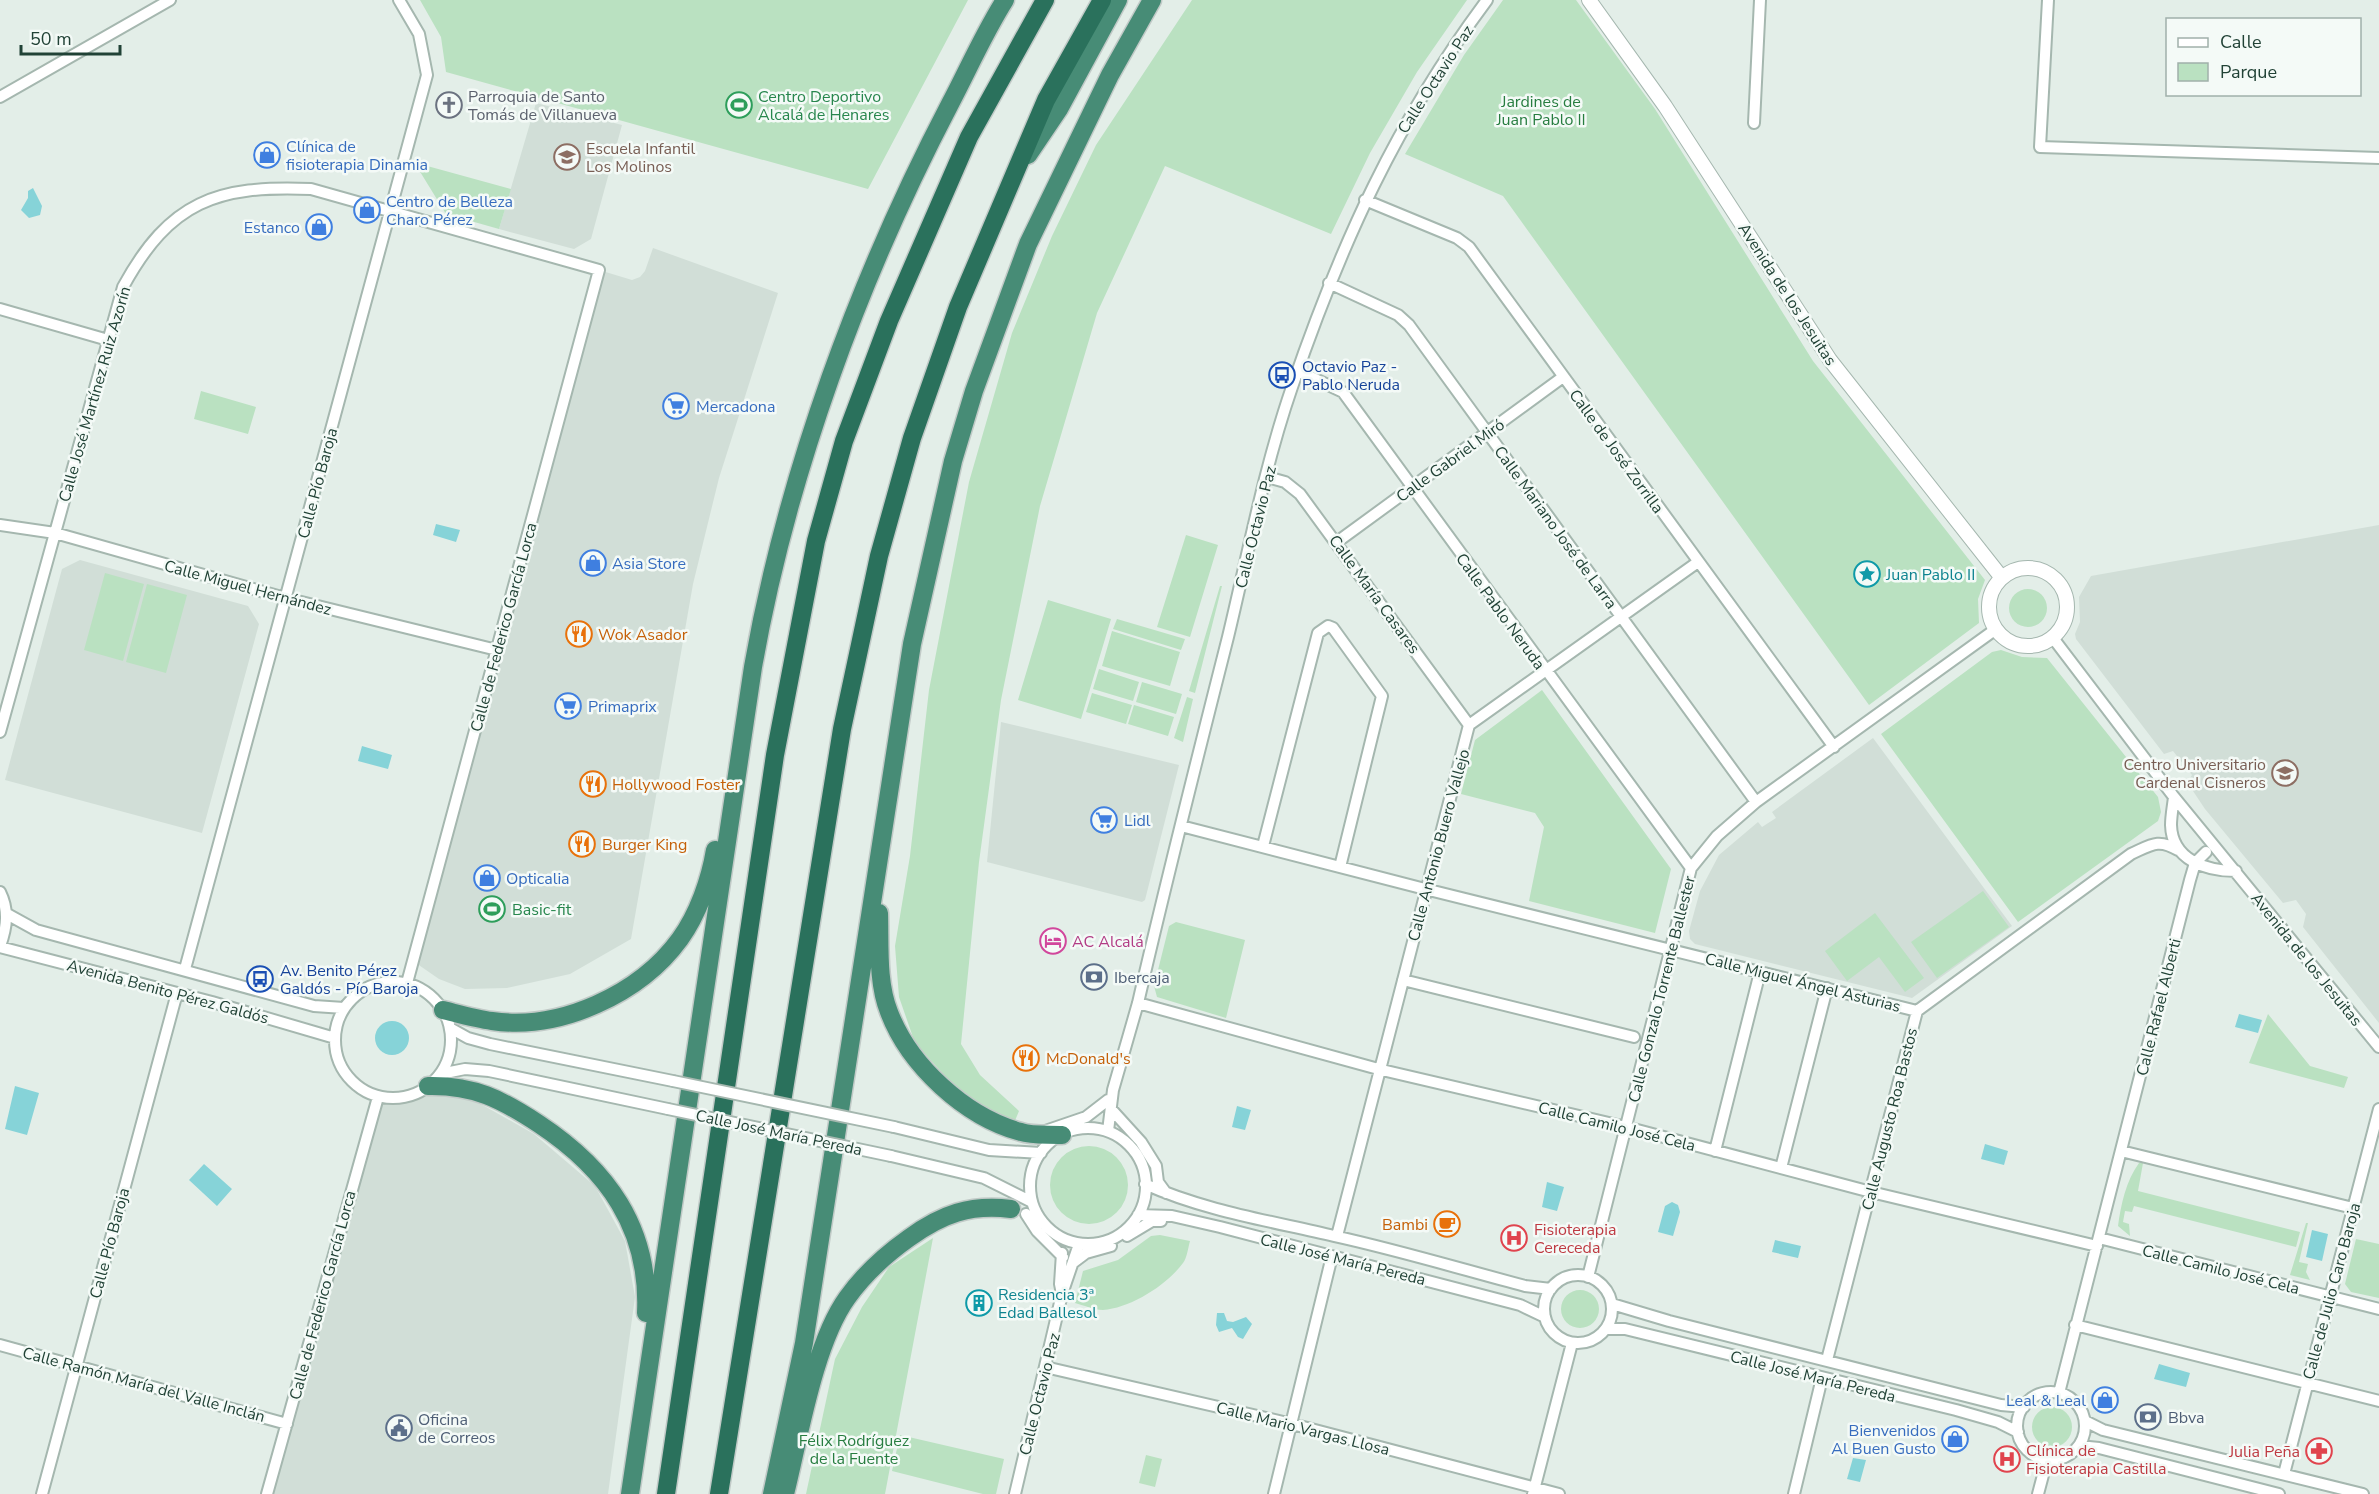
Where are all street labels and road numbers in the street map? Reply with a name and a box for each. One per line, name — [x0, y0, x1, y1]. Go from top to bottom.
street label: Calle Octavio Paz — [1392, 21, 1479, 138]
street label: Avenida de los Jesuitas — [1733, 219, 1842, 370]
street label: Calle José Martínez Ruiz Azorín — [54, 284, 136, 505]
street label: Calle de José Zorrilla — [1564, 385, 1669, 518]
street label: Calle Gabriel Miró — [1392, 414, 1509, 508]
street label: Calle Pío Baroja — [293, 425, 343, 541]
street label: Calle Mariano José de Larra — [1489, 442, 1622, 614]
street label: Calle Octavio Paz — [1230, 464, 1282, 591]
street label: Calle de Federico García Lorca — [465, 520, 543, 734]
street label: Calle María Casares — [1323, 531, 1425, 659]
street label: Calle Pablo Neruda — [1450, 549, 1550, 674]
street label: Calle Miguel Hernández — [162, 555, 334, 621]
street label: Calle Antonio Buero Vallejo — [1403, 747, 1475, 944]
street label: Calle Gonzalo Torrente Ballester — [1623, 873, 1701, 1105]
street label: Avenida de los Jesuitas — [2246, 888, 2367, 1031]
street label: Calle Rafael Alberti — [2131, 936, 2187, 1078]
street label: Calle Miguel Ángel Asturias — [1703, 948, 1903, 1018]
street label: Avenida Benito Pérez Galdós — [65, 954, 271, 1029]
street label: Calle Augusto Roa Bastos — [1857, 1026, 1923, 1213]
street label: Calle Camilo José Cela — [1536, 1097, 1698, 1157]
street label: Calle José María Pereda — [693, 1105, 864, 1161]
street label: Calle Pío Baroja — [85, 1185, 135, 1301]
street label: Calle de Federico García Lorca — [284, 1188, 362, 1402]
street label: Calle de Julio Caro Baroja — [2298, 1200, 2366, 1382]
street label: Calle José María Pereda — [1258, 1229, 1428, 1291]
street label: Calle Camilo José Cela — [2140, 1240, 2302, 1300]
street label: Calle Octavio Paz — [1014, 1331, 1066, 1458]
street label: Calle Ramón María del Valle Inclán — [20, 1342, 267, 1428]
street label: Calle José María Pereda — [1728, 1346, 1898, 1408]
street label: Calle Mario Vargas Llosa — [1214, 1397, 1392, 1461]

